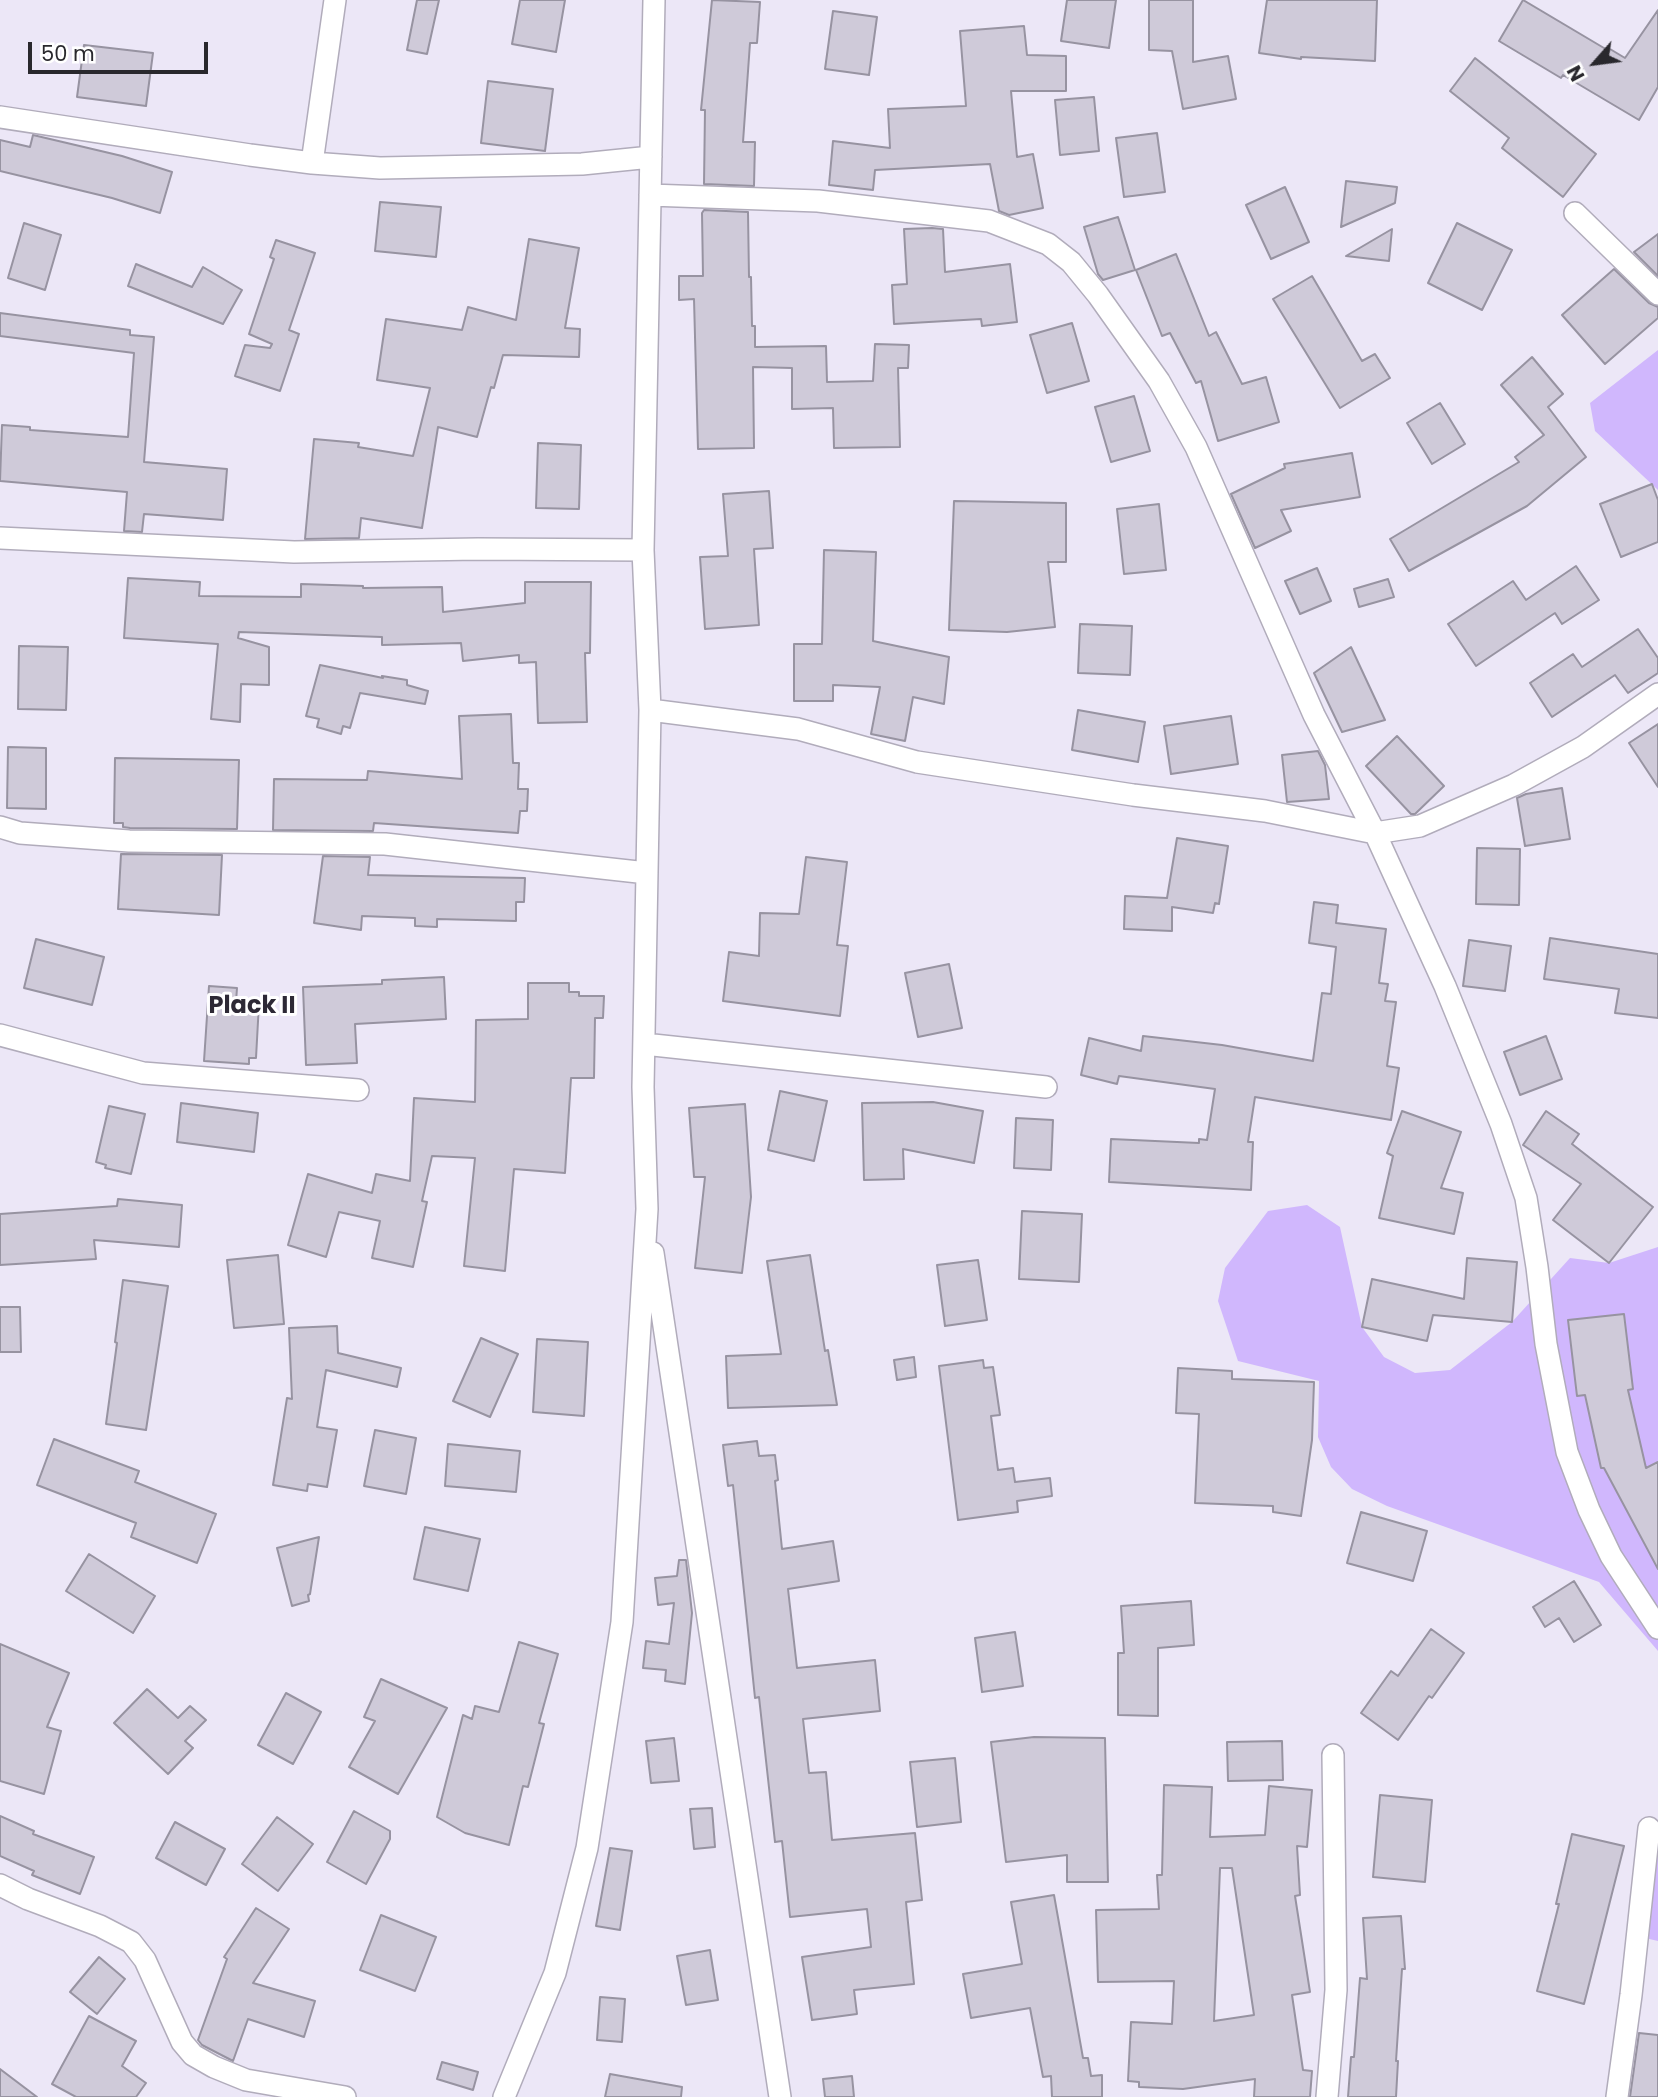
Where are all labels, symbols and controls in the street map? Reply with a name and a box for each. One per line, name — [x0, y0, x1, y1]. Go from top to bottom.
scale bar — [32, 28, 212, 72]
north arrow — [1560, 28, 1630, 98]
text: 50 m — [41, 39, 95, 68]
text: N — [1561, 60, 1591, 86]
district label: Plack II — [209, 993, 295, 1021]

